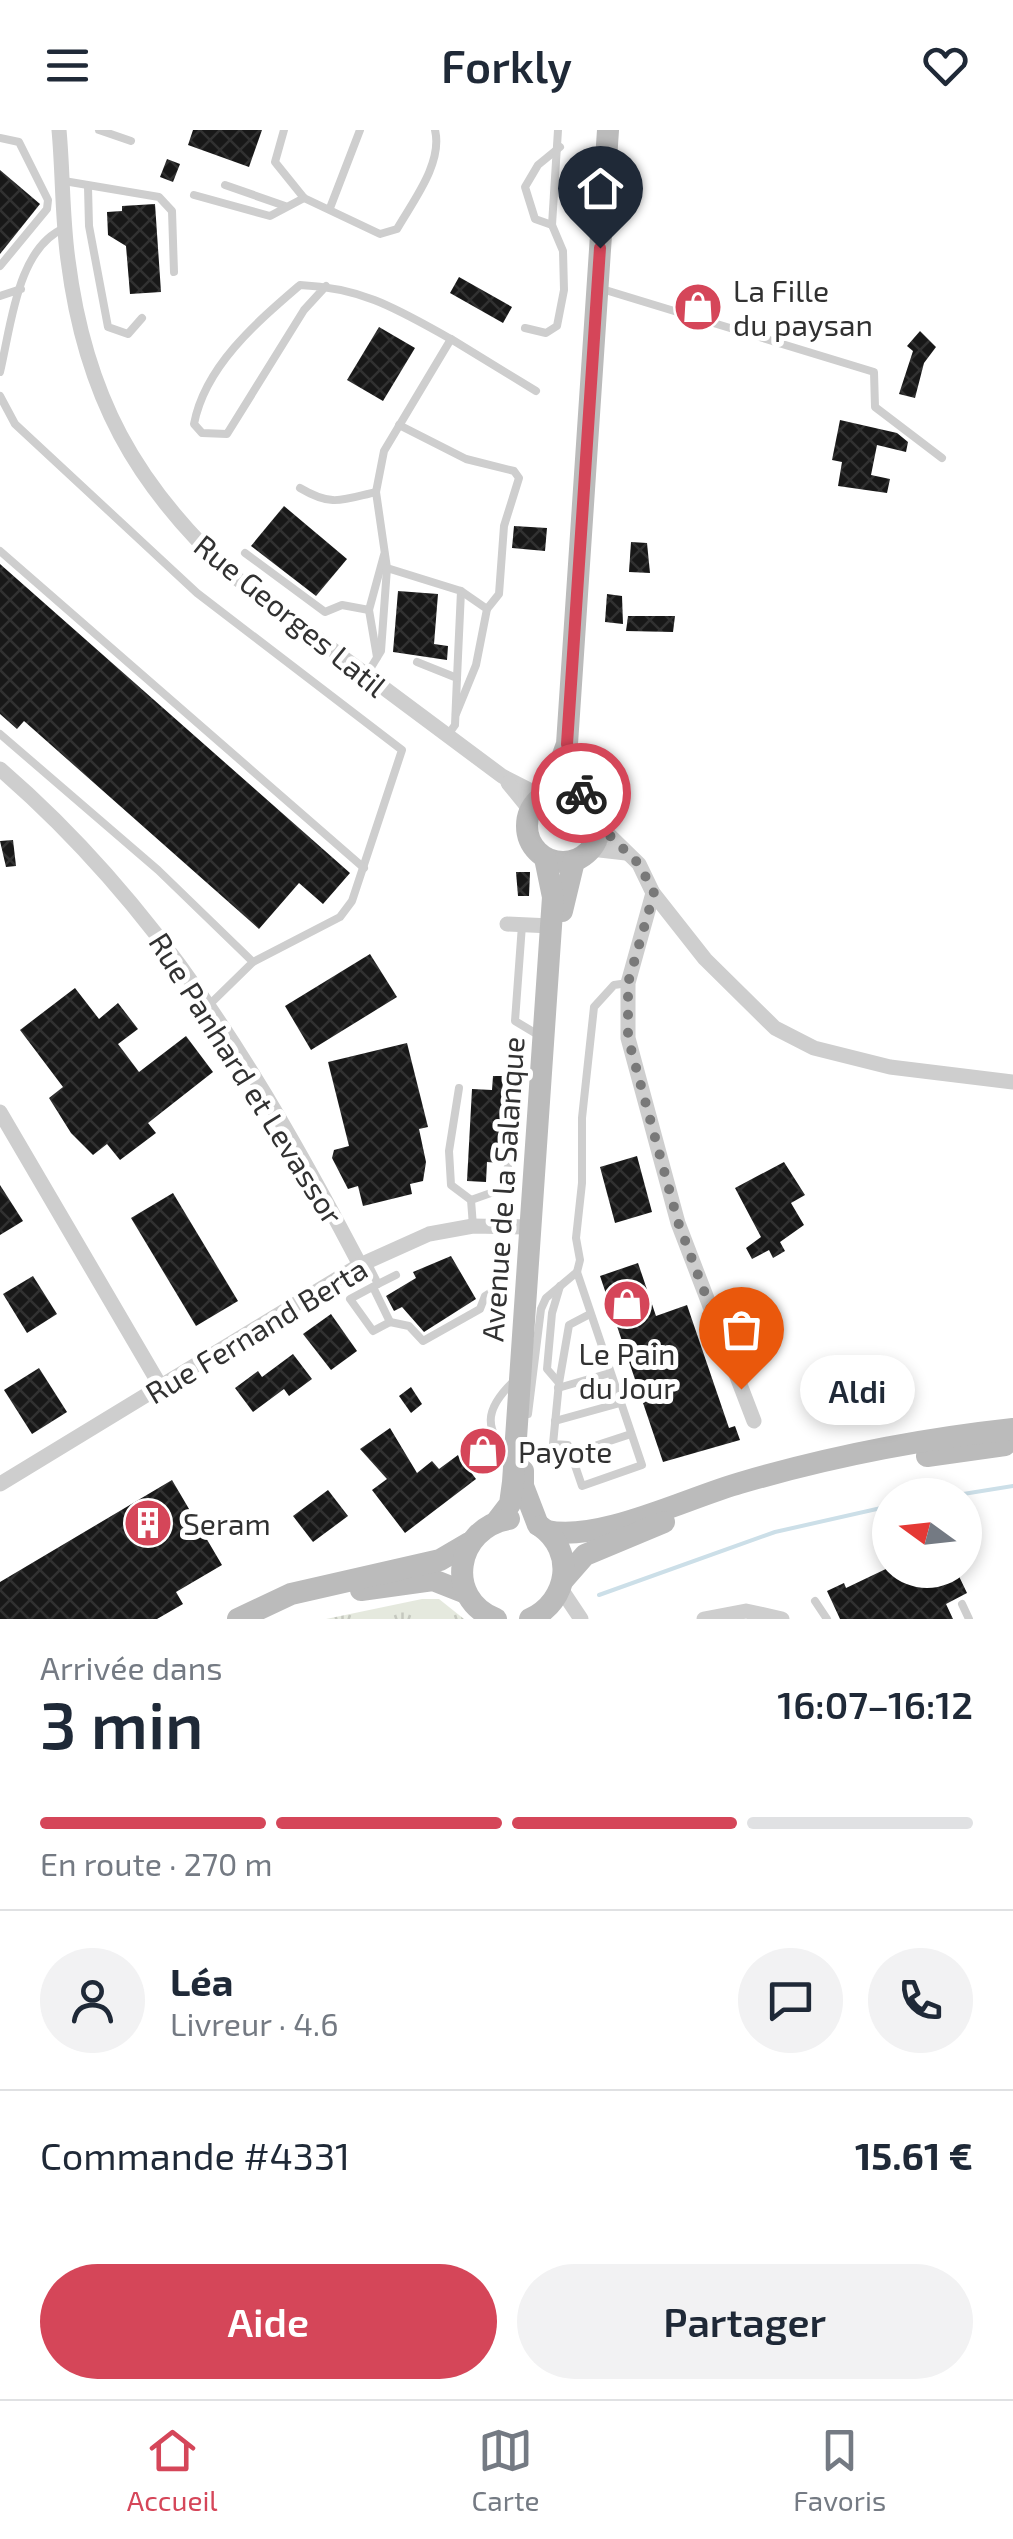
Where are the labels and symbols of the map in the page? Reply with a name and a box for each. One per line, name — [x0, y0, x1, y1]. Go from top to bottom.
pin — [558, 146, 643, 249]
place label: La Fille du paysan — [733, 272, 873, 342]
shop icon: La Fille du paysan — [672, 281, 724, 333]
street label: Rue Georges Latil — [188, 527, 394, 704]
courier — [531, 743, 631, 843]
street label: Rue Panhard et Levassor — [142, 926, 352, 1230]
street label: Avenue de la Salanque — [473, 1035, 531, 1343]
street label: Rue Fernand Berta — [139, 1250, 373, 1410]
shop icon: Le Pain du Jour — [601, 1278, 653, 1330]
pin — [699, 1287, 784, 1390]
place label: Le Pain du Jour — [578, 1335, 676, 1405]
callout: Aldi — [801, 1354, 916, 1424]
shop icon: Payote — [457, 1425, 509, 1477]
place label: Payote — [518, 1433, 612, 1469]
north arrow — [872, 1478, 982, 1588]
building icon: Seram — [122, 1497, 174, 1549]
place label: Seram — [183, 1505, 271, 1541]

